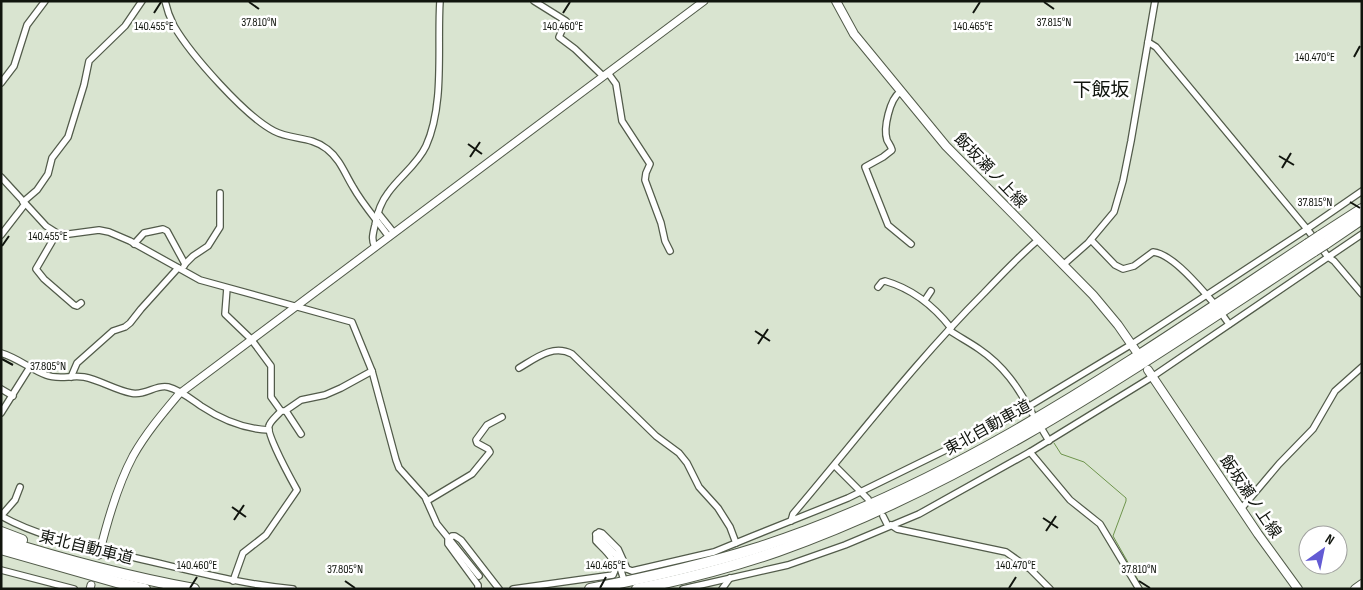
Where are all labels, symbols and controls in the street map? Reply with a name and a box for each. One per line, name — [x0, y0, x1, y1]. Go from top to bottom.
text: 37.810°N — [241, 15, 277, 30]
text: 37.815°N — [1037, 15, 1071, 30]
text: 140.455°E — [134, 19, 174, 34]
text: 140.460°E — [543, 19, 583, 34]
text: 140.465°E — [953, 19, 993, 34]
text: 140.470°E — [1295, 50, 1335, 65]
district label: 下飯坂 — [1072, 79, 1130, 102]
street label: 飯坂瀬ノ上線 — [950, 130, 1030, 212]
text: 37.815°N — [1298, 195, 1332, 210]
text: 140.455°E — [28, 229, 68, 244]
text: 37.805°N — [30, 359, 66, 374]
street label: 東北自動車道 — [941, 396, 1035, 460]
street label: 飯坂瀬ノ上線 — [1215, 452, 1285, 542]
north arrow — [1298, 525, 1348, 575]
street label: 東北自動車道 — [37, 527, 135, 569]
text: N — [1322, 530, 1338, 549]
text: 140.460°E — [177, 558, 217, 573]
text: 140.465°E — [586, 558, 626, 573]
text: 140.470°E — [996, 558, 1036, 573]
text: 37.805°N — [327, 562, 363, 577]
text: 37.810°N — [1121, 562, 1157, 577]

